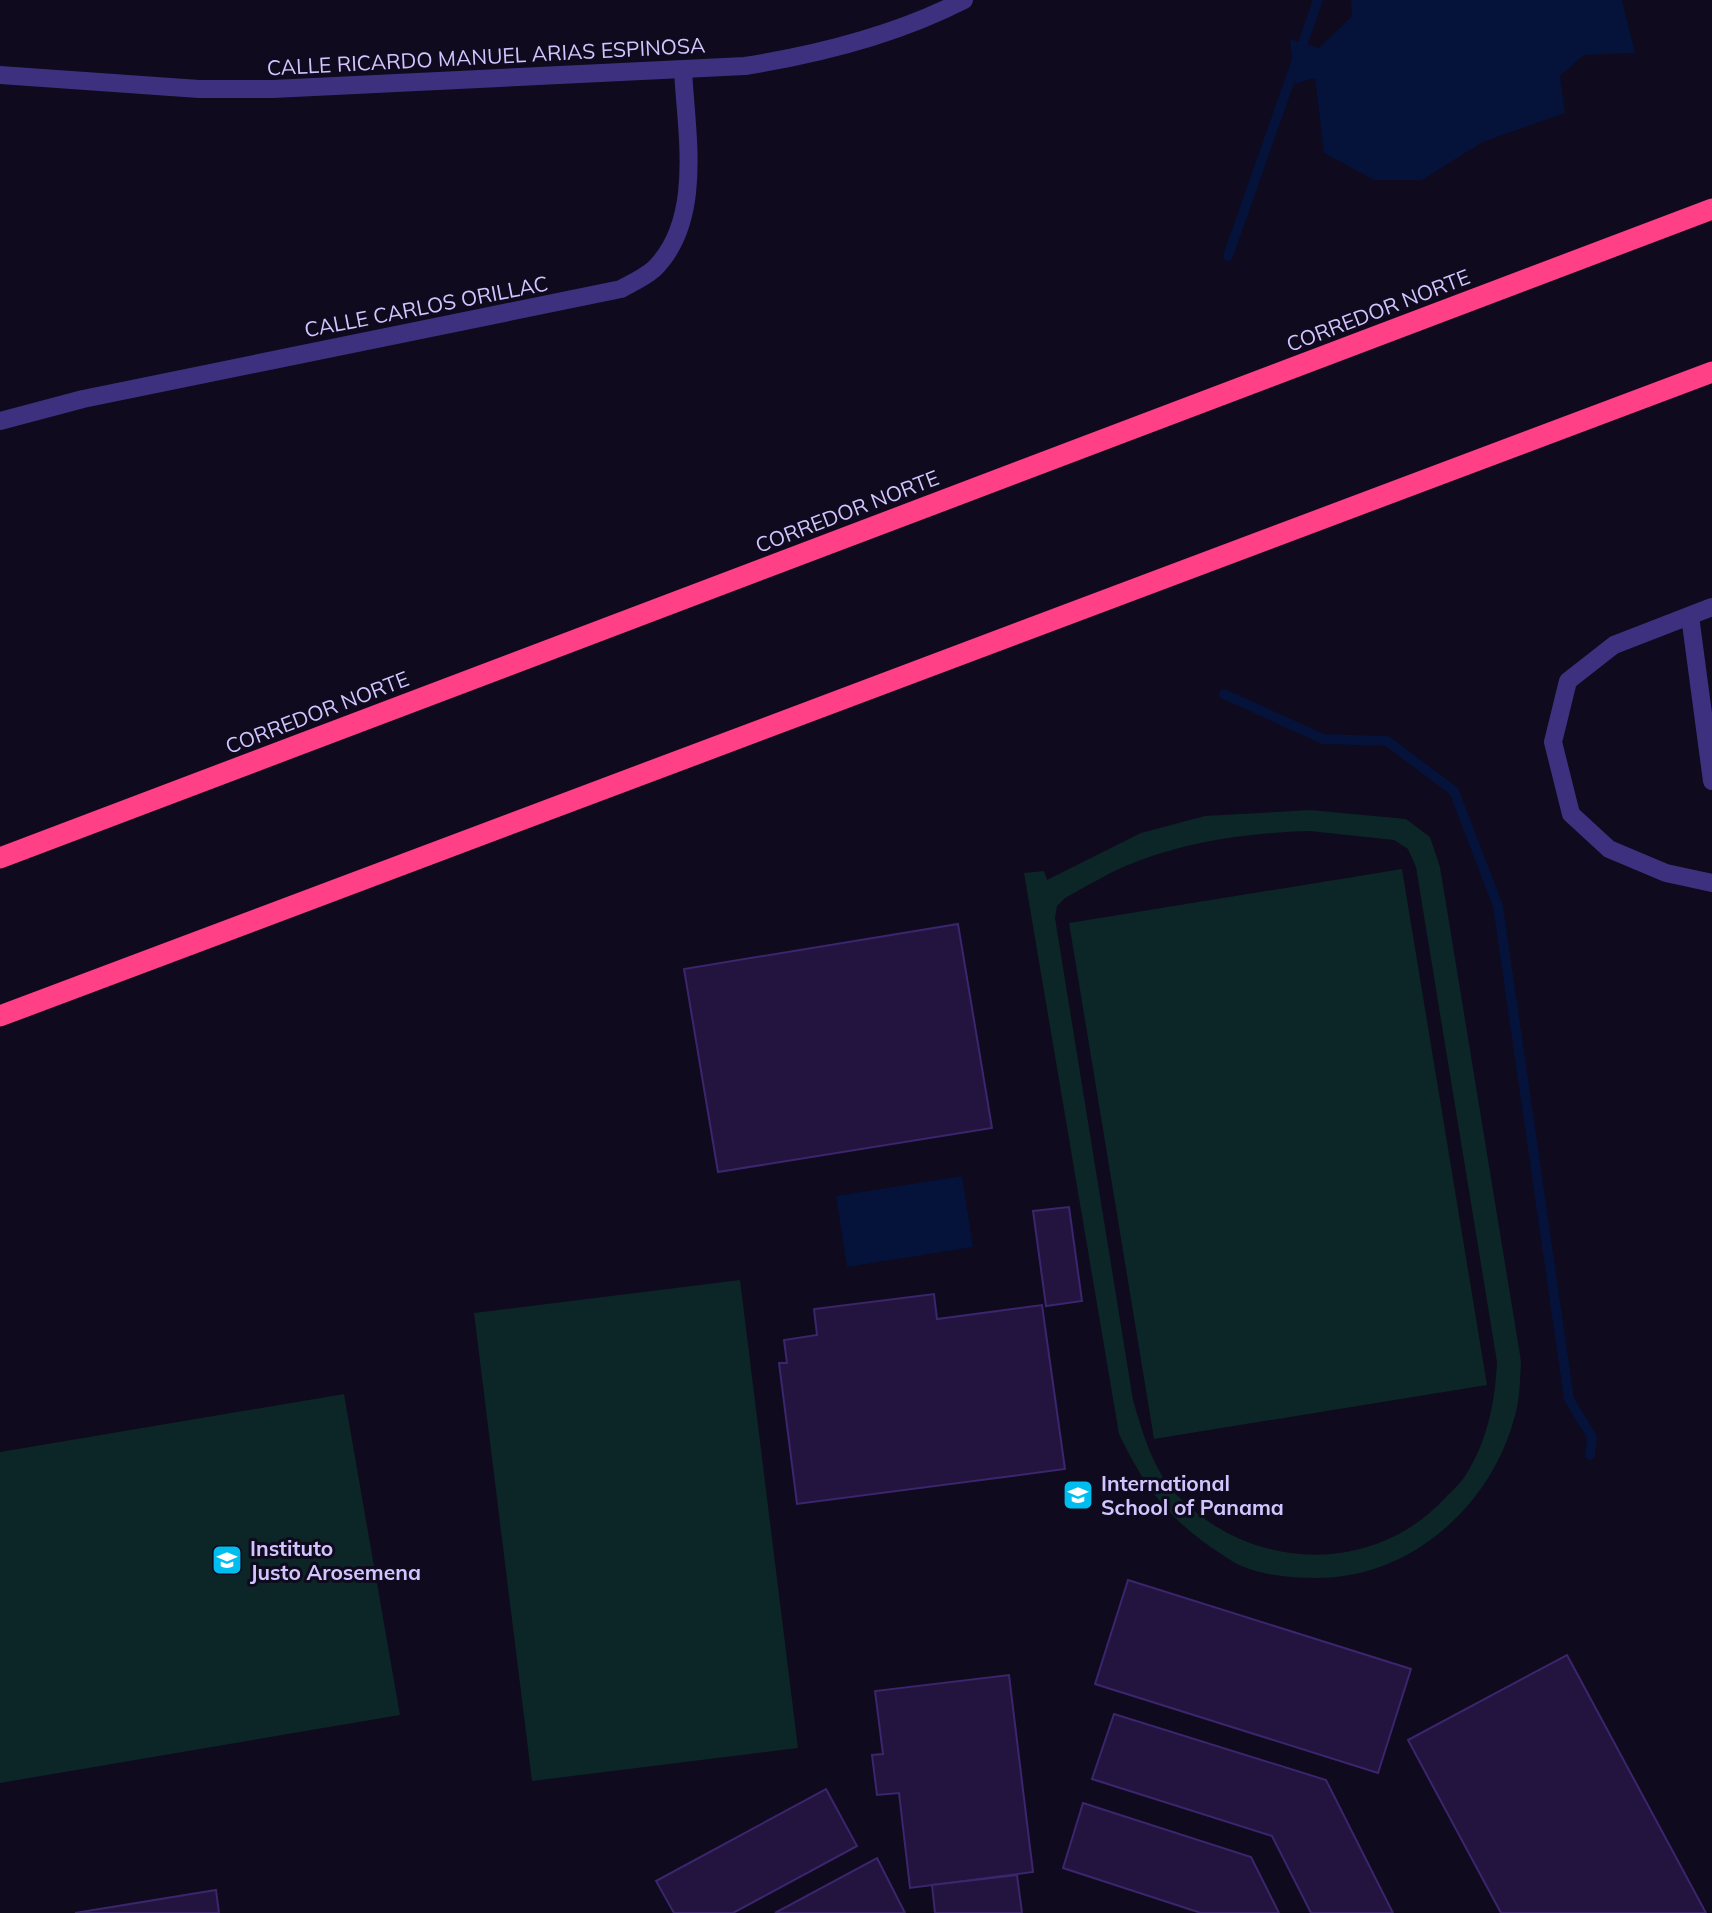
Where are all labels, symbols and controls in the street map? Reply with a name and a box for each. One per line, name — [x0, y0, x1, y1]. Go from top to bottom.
street label: CALLE RICARDO MANUEL ARIAS ESPINOSA — [266, 31, 707, 80]
street label: CORREDOR NORTE — [1283, 263, 1473, 357]
street label: CALLE CARLOS ORILLAC — [302, 270, 550, 342]
street label: CORREDOR NORTE — [752, 464, 942, 558]
street label: CORREDOR NORTE — [222, 665, 412, 759]
place label: International School of Panama — [1101, 1470, 1284, 1520]
school or university icon: International School of Panama — [1061, 1478, 1095, 1512]
place label: Instituto Justo Arosemena — [250, 1535, 421, 1585]
school or university icon: Instituto Justo Arosemena — [210, 1543, 244, 1577]

